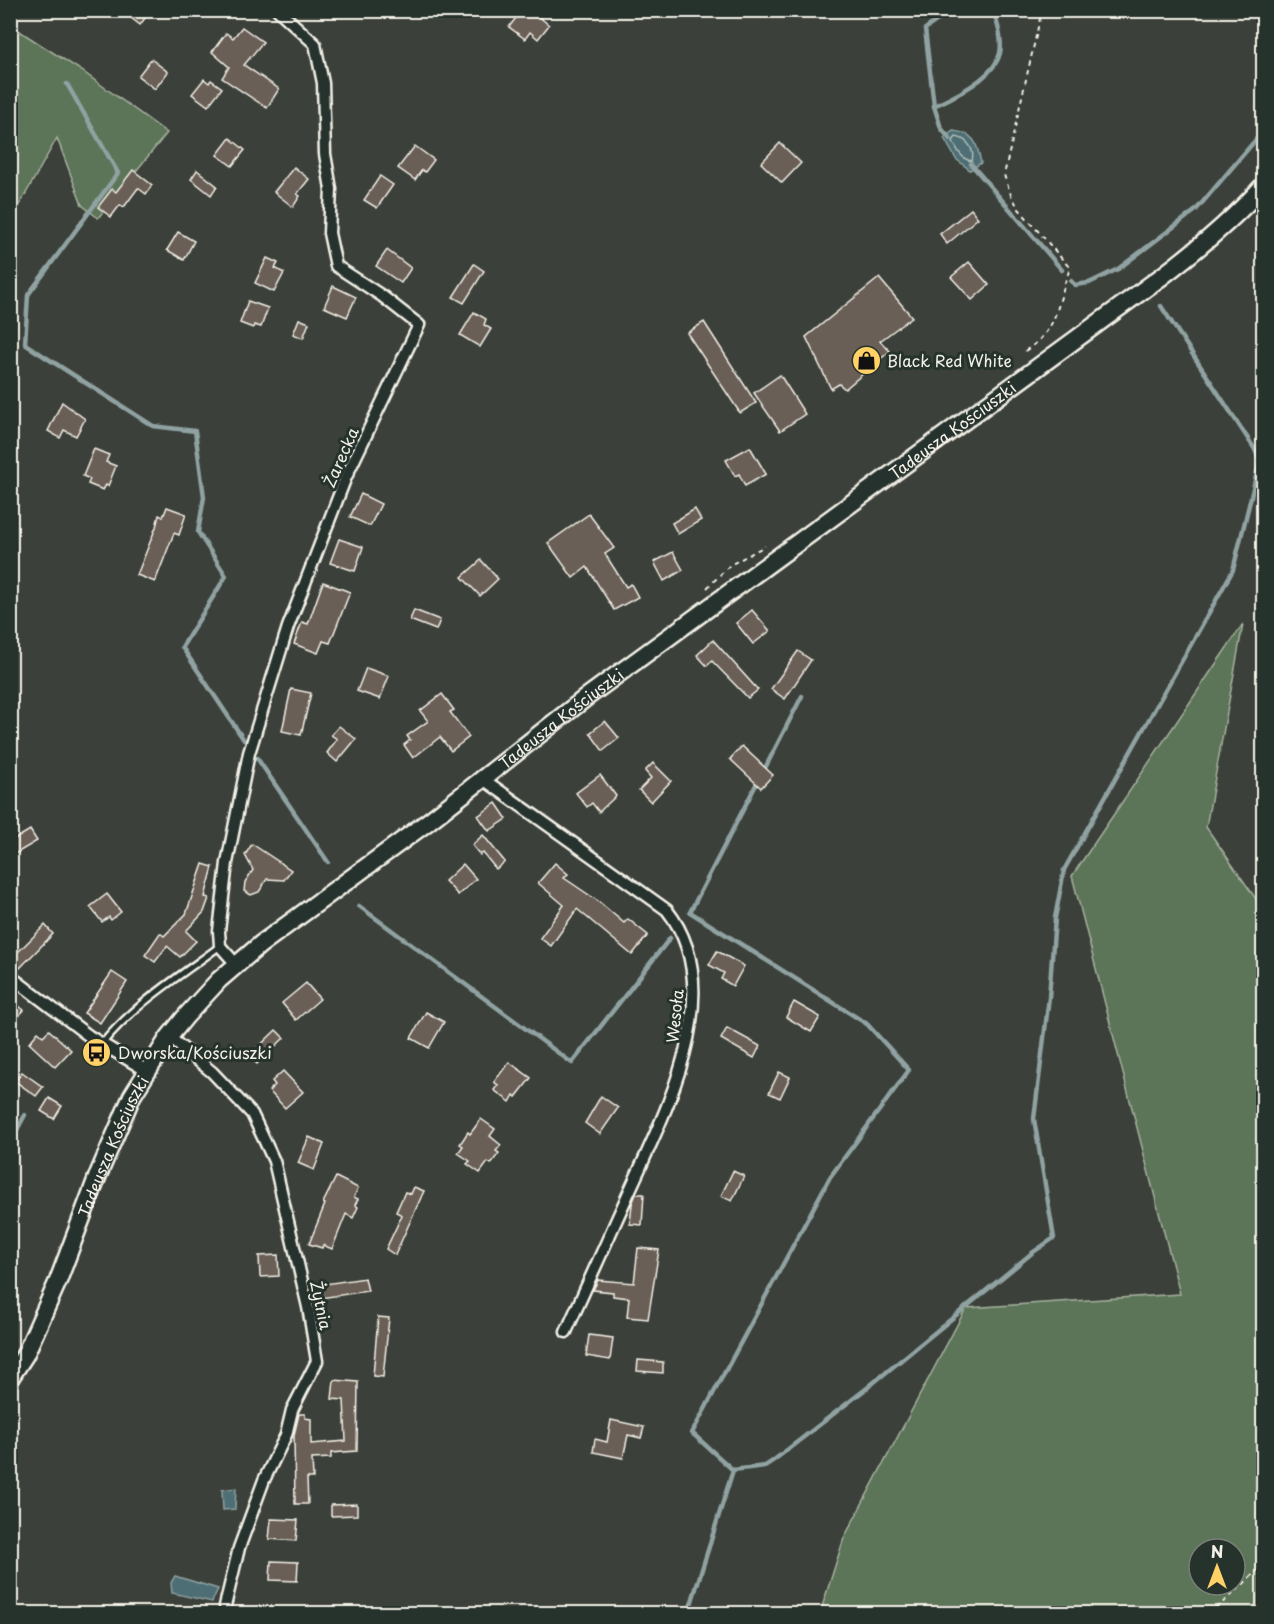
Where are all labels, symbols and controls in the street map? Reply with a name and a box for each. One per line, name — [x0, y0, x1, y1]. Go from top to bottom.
shop icon: Black Red White — [850, 344, 882, 376]
place label: Black Red White — [887, 348, 1012, 372]
street label: Tadeusza Kościuszki — [884, 375, 1020, 484]
street label: Żarecka — [316, 423, 364, 491]
street label: Tadeusza Kościuszki — [493, 662, 628, 774]
street label: Wesoła — [659, 988, 689, 1044]
bus stop icon: Dworska/Kościuszki — [81, 1036, 113, 1068]
place label: Dworska/Kościuszki — [118, 1040, 272, 1064]
street label: Tadeusza Kościuszki — [71, 1071, 154, 1220]
street label: Żytnia — [305, 1278, 339, 1332]
north arrow — [1187, 1537, 1247, 1597]
text: N — [1211, 1539, 1223, 1563]

